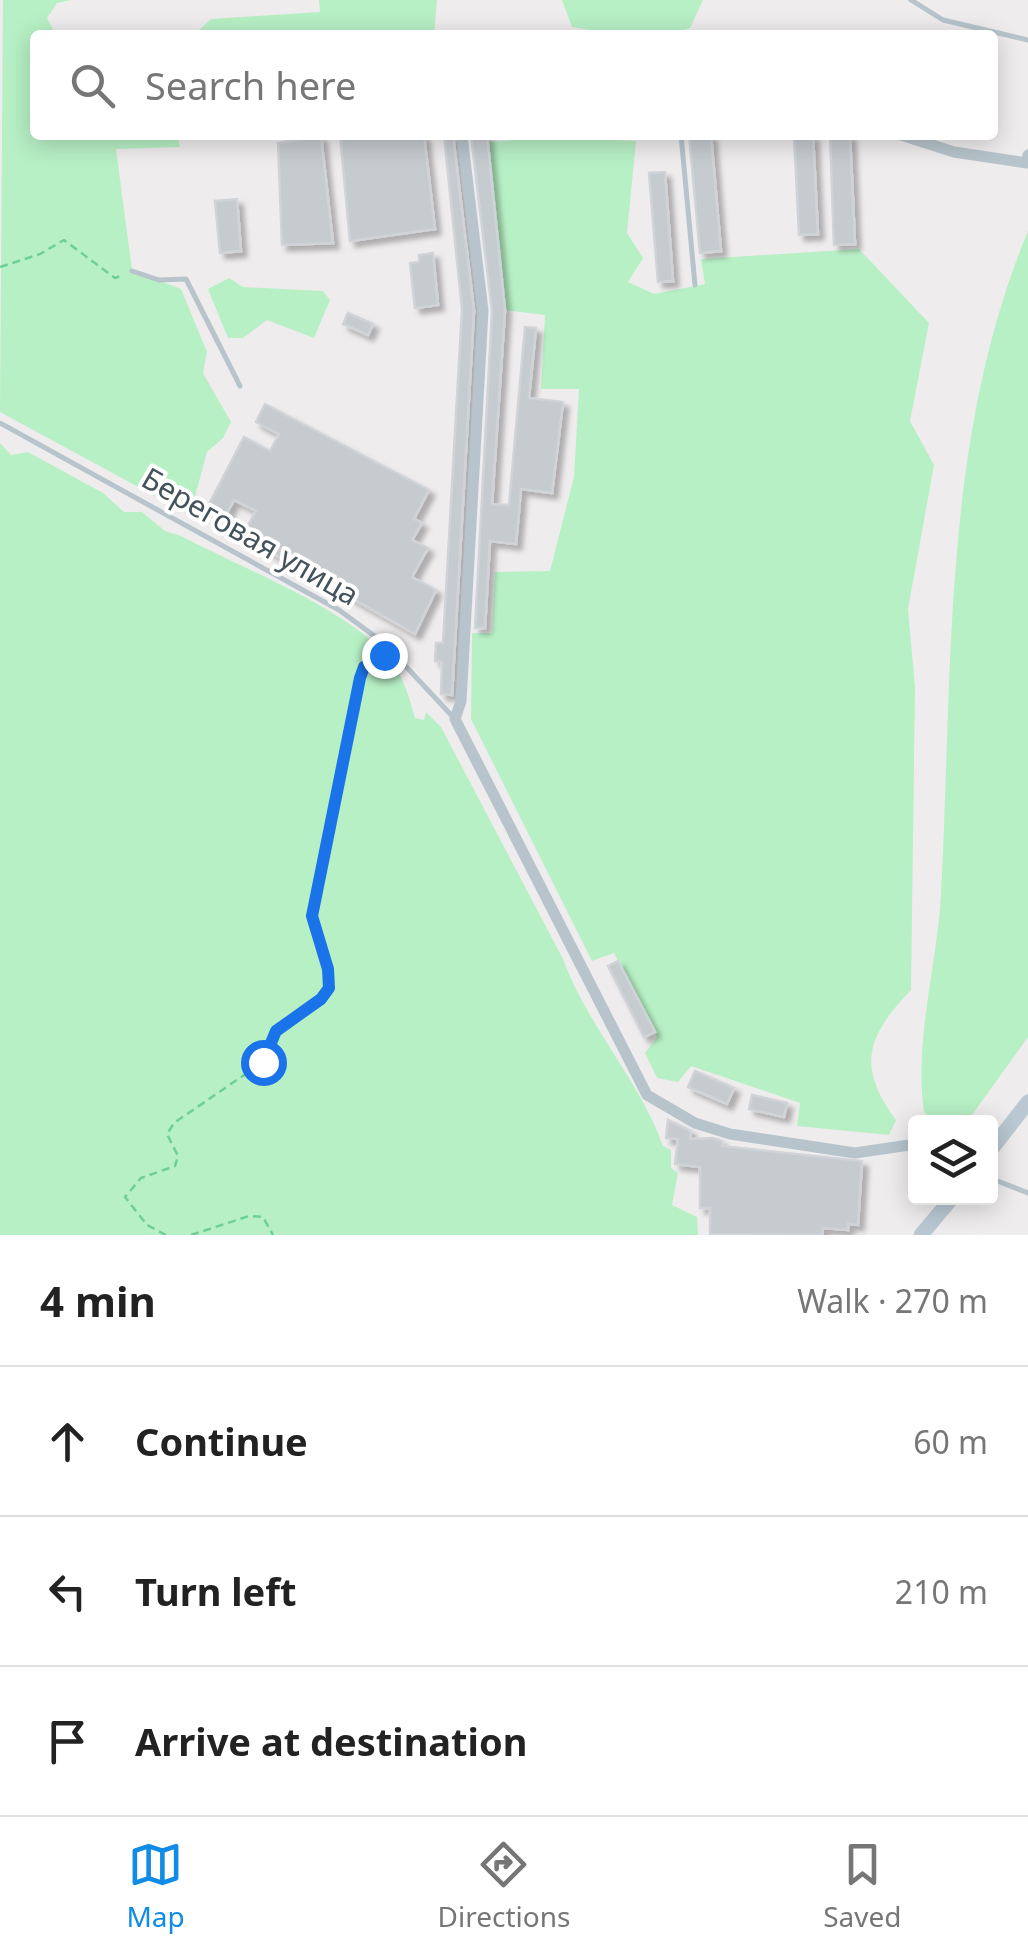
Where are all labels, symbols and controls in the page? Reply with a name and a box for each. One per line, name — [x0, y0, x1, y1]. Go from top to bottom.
search box — [30, 30, 998, 140]
icon: search — [65, 58, 120, 113]
text: Search here — [145, 59, 356, 111]
street label: Береговая улица — [135, 457, 367, 614]
route end — [362, 633, 408, 679]
route start — [241, 1040, 287, 1086]
map controls — [908, 1115, 998, 1205]
button: layers — [908, 1115, 998, 1205]
text: 4 min — [40, 1272, 156, 1329]
text: Walk · 270 m — [797, 1279, 988, 1322]
icon: ahead — [40, 1414, 95, 1469]
text: Continue — [135, 1415, 308, 1467]
text: 60 m — [913, 1420, 988, 1463]
icon: left — [40, 1564, 95, 1619]
text: Turn left — [135, 1565, 297, 1617]
text: 210 m — [895, 1570, 988, 1613]
icon: arrive — [40, 1714, 95, 1769]
text: Arrive at destination — [135, 1715, 527, 1767]
tab: Map — [126, 1837, 185, 1935]
tab: Directions — [438, 1837, 570, 1935]
tab: Saved — [823, 1837, 902, 1935]

